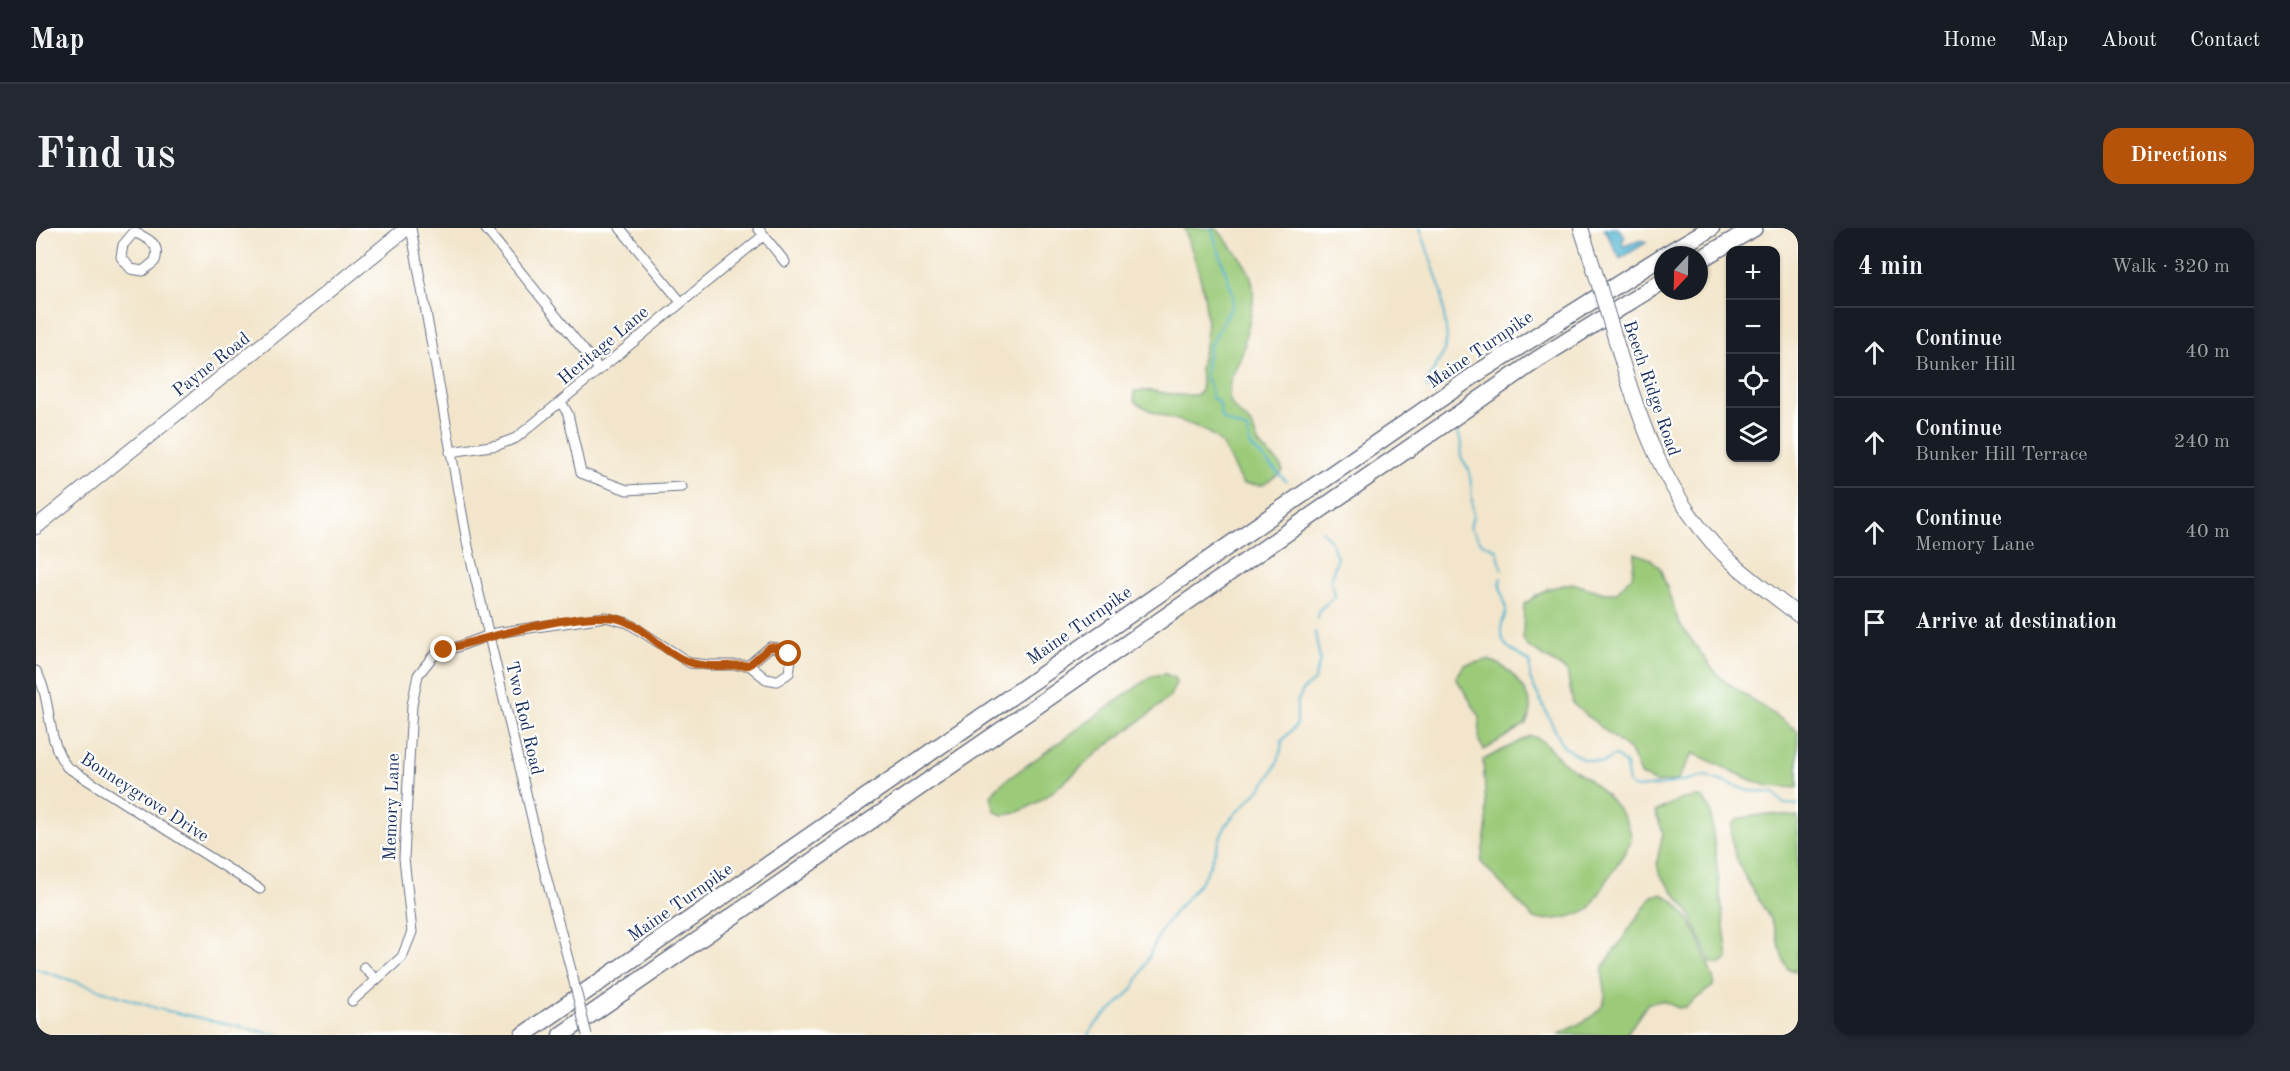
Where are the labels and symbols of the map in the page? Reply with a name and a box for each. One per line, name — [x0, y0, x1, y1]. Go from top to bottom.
north arrow — [1654, 246, 1708, 300]
street label: Heritage Lane — [555, 303, 652, 389]
street label: Maine Turnpike — [1424, 308, 1537, 392]
street label: Beech Ridge Road — [1619, 318, 1683, 458]
street label: Payne Road — [170, 329, 254, 400]
street label: Maine Turnpike — [1024, 583, 1135, 669]
route end — [430, 636, 456, 662]
route start — [775, 640, 801, 666]
street label: Two Rod Road — [502, 660, 546, 777]
street label: Bonneygrove Drive — [77, 750, 212, 846]
street label: Memory Lane — [381, 753, 403, 861]
street label: Maine Turnpike — [625, 860, 736, 946]

